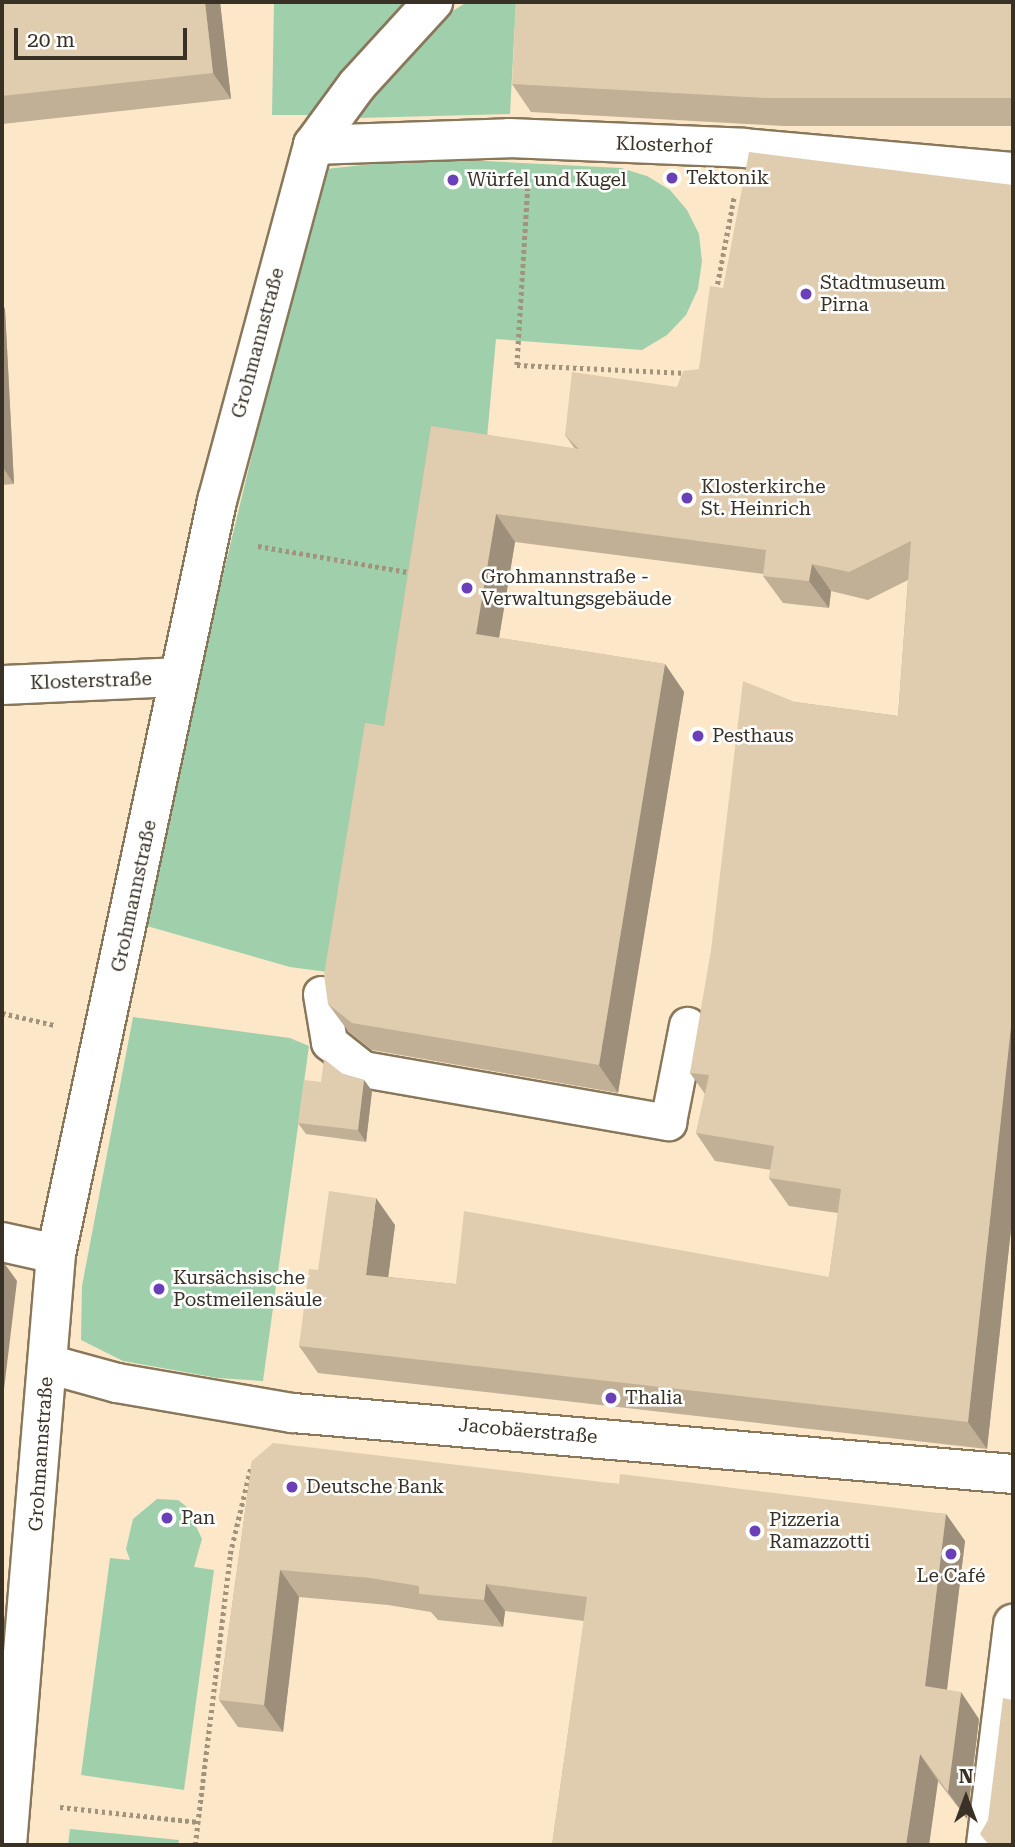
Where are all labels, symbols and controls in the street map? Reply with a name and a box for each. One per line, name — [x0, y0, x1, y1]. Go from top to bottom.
scale bar — [18, 14, 191, 58]
text: 20 m — [27, 28, 75, 52]
street label: Klosterhof — [615, 132, 713, 158]
place label: Tektonik — [686, 167, 769, 189]
place label: Würfel und Kugel — [467, 169, 627, 191]
marker: Tektonik — [664, 170, 680, 186]
marker: Würfel und Kugel — [445, 172, 461, 188]
street label: Grohmannstraße — [227, 265, 289, 421]
place label: Stadtmuseum Pirna — [820, 272, 946, 316]
marker: Stadtmuseum Pirna — [798, 286, 814, 302]
place label: Klosterkirche St. Heinrich — [701, 476, 826, 520]
marker: Klosterkirche St. Heinrich — [679, 490, 695, 506]
place label: Grohmannstraße - Verwaltungsgebäude — [481, 566, 672, 610]
marker: Grohmannstraße - Verwaltungsgebäude — [459, 580, 475, 596]
street label: Klosterstraße — [30, 667, 152, 695]
place label: Pesthaus — [712, 725, 794, 747]
marker: Pesthaus — [690, 728, 706, 744]
street label: Grohmannstraße — [107, 818, 161, 974]
place label: Kursächsische Postmeilensäule — [173, 1267, 322, 1311]
marker: Kursächsische Postmeilensäule — [151, 1281, 167, 1297]
street label: Grohmannstraße — [24, 1376, 58, 1532]
place label: Thalia — [625, 1387, 683, 1409]
marker: Thalia — [603, 1390, 619, 1406]
street label: Jacobäerstraße — [458, 1414, 598, 1448]
place label: Deutsche Bank — [306, 1476, 444, 1498]
marker: Deutsche Bank — [284, 1479, 300, 1495]
place label: Pan — [181, 1507, 215, 1529]
place label: Pizzeria Ramazzotti — [769, 1509, 870, 1553]
marker: Pan — [159, 1510, 175, 1526]
marker: Pizzeria Ramazzotti — [747, 1523, 763, 1539]
marker: Le Café — [943, 1546, 959, 1562]
place label: Le Café — [917, 1565, 985, 1587]
north arrow — [931, 1763, 1001, 1833]
text: N — [959, 1765, 973, 1788]

